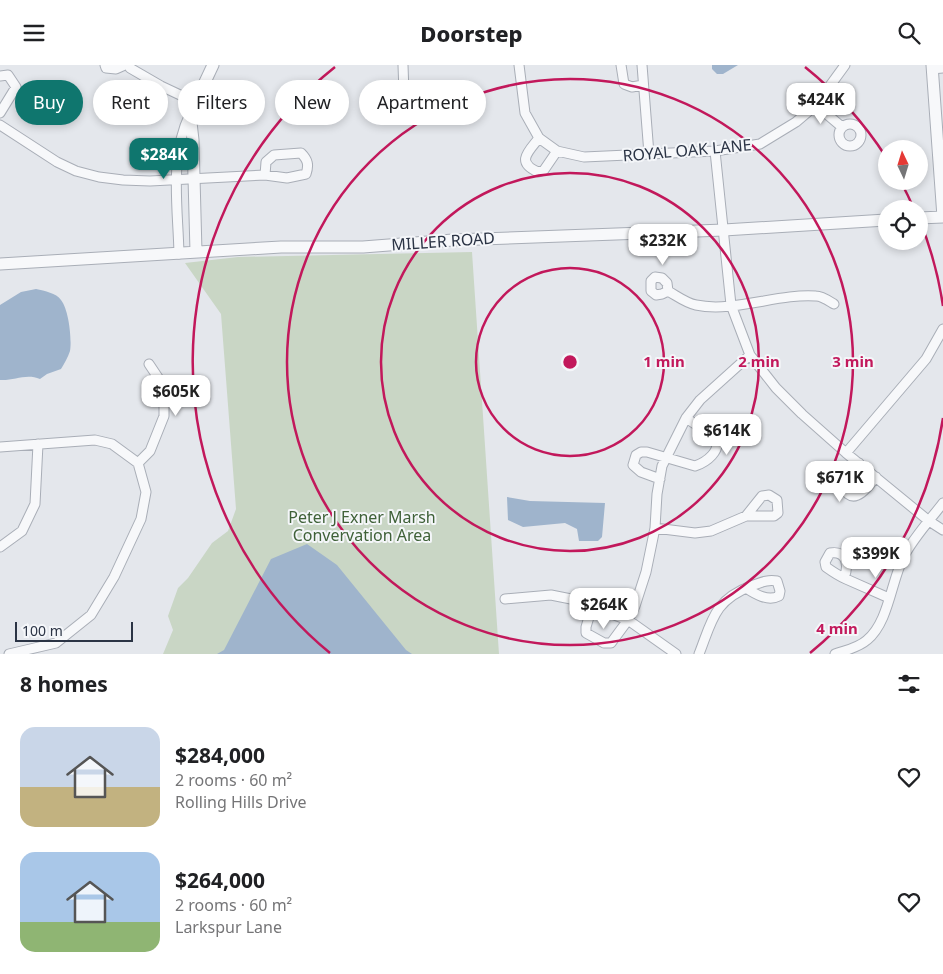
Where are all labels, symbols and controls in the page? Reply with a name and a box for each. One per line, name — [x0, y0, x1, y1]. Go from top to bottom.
text: Doorstep — [420, 18, 523, 48]
icon: menu — [20, 19, 48, 47]
icon: search — [895, 19, 923, 47]
chip: Buy — [15, 80, 83, 125]
chip: Rent — [93, 80, 168, 125]
chip: Filters — [178, 80, 265, 125]
chip: New — [275, 80, 349, 125]
chip: Apartment — [359, 80, 486, 125]
pin: $424K — [786, 83, 856, 125]
text: $424K — [797, 88, 845, 110]
street label: ROYAL OAK LANE — [622, 133, 752, 167]
pin: $284K — [129, 137, 199, 180]
north arrow — [878, 140, 928, 190]
map controls — [878, 140, 928, 250]
text: $284K — [140, 143, 188, 165]
button: locate — [878, 200, 928, 250]
pin: $232K — [628, 223, 698, 266]
street label: MILLER ROAD — [390, 226, 496, 256]
text: $232K — [639, 229, 687, 251]
text: 1 min — [643, 351, 685, 371]
text: 2 min — [738, 351, 780, 371]
text: 3 min — [832, 351, 874, 371]
centre of rings — [561, 353, 579, 371]
pin: $605K — [141, 375, 211, 417]
text: $605K — [152, 380, 200, 402]
pin: $614K — [692, 413, 762, 456]
text: $614K — [703, 419, 751, 441]
pin: $671K — [805, 461, 875, 503]
text: $671K — [816, 466, 864, 488]
park label: Peter J Exner Marsh Convervation Area — [288, 506, 436, 546]
pin: $399K — [841, 537, 911, 579]
text: $399K — [852, 542, 900, 564]
pin: $264K — [569, 587, 639, 630]
text: $264K — [580, 593, 628, 615]
text: 4 min — [816, 618, 858, 638]
scale bar — [15, 619, 132, 642]
text: 100 m — [22, 621, 63, 640]
text: 8 homes — [20, 670, 108, 698]
icon: filters — [895, 670, 923, 698]
text: $284,000 — [175, 741, 265, 769]
icon: home — [60, 747, 120, 807]
icon: heart — [895, 763, 923, 791]
text: 2 rooms · 60 m² — [175, 769, 292, 791]
text: Rolling Hills Drive — [175, 791, 307, 813]
text: $264,000 — [175, 866, 265, 894]
icon: home — [60, 872, 120, 932]
icon: heart — [895, 888, 923, 916]
text: 2 rooms · 60 m² — [175, 894, 292, 916]
text: Larkspur Lane — [175, 916, 282, 938]

